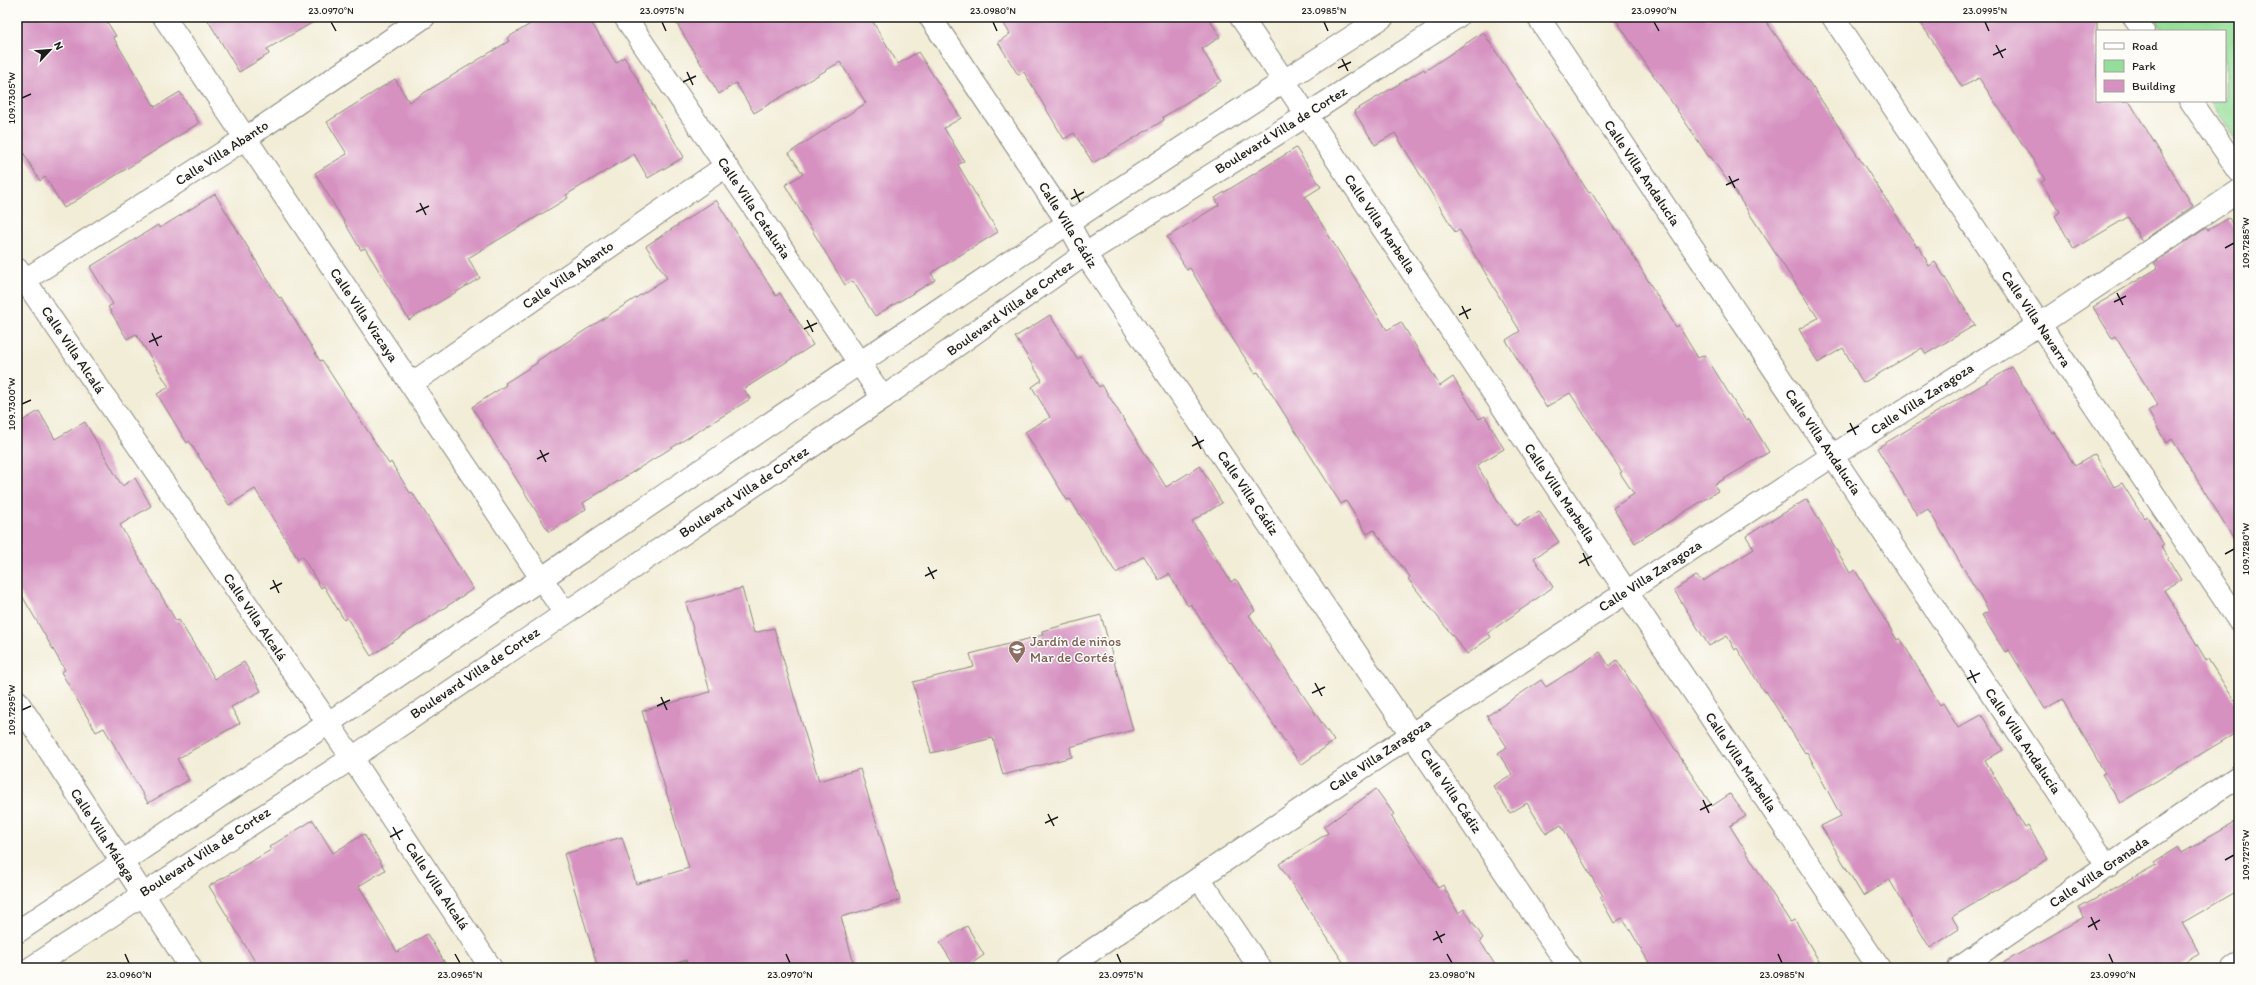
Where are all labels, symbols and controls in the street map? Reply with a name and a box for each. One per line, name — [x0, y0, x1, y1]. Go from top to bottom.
text: 23.0970°N — [308, 4, 354, 17]
text: 23.0975°N — [640, 4, 684, 17]
text: 23.0980°N — [970, 4, 1016, 17]
text: 23.0985°N — [1302, 4, 1347, 17]
text: 23.0990°N — [1631, 4, 1677, 17]
text: 23.0995°N — [1963, 4, 2008, 17]
north arrow — [30, 30, 70, 70]
legend — [2096, 30, 2226, 102]
text: Road — [2132, 39, 2158, 53]
text: N — [51, 40, 66, 52]
text: Park — [2132, 59, 2156, 73]
text: 109.7305°W — [5, 72, 18, 124]
text: Building — [2132, 79, 2176, 93]
street label: Boulevard Villa de Cortez — [1212, 82, 1351, 178]
street label: Calle Villa Abanto — [172, 117, 272, 189]
street label: Calle Villa Andalucía — [1600, 117, 1684, 230]
street label: Calle Villa Cataluña — [714, 154, 794, 262]
street label: Calle Villa Marbella — [1340, 171, 1420, 278]
street label: Calle Villa Cádiz — [1035, 179, 1101, 272]
text: 109.7285°W — [2239, 217, 2252, 268]
street label: Calle Villa Abanto — [519, 237, 617, 313]
street label: Boulevard Villa de Cortez — [943, 256, 1077, 360]
street label: Calle Villa Vizcaya — [326, 265, 402, 366]
street label: Calle Villa Navarra — [1997, 268, 2075, 371]
street label: Calle Villa Alcalá — [37, 303, 109, 398]
street label: Calle Villa Zaragoza — [1867, 359, 1977, 439]
text: 109.7300°W — [5, 377, 18, 430]
street label: Calle Villa Andalucía — [1781, 386, 1865, 499]
street label: Calle Villa Marbella — [1520, 440, 1600, 547]
street label: Boulevard Villa de Cortez — [676, 442, 812, 542]
street label: Calle Villa Cádiz — [1214, 448, 1283, 539]
text: 109.7280°W — [2239, 523, 2252, 575]
street label: Calle Villa Zaragoza — [1595, 536, 1705, 616]
street label: Calle Villa Alcalá — [219, 570, 291, 665]
street label: Boulevard Villa de Cortez — [407, 623, 543, 723]
place label: Jardín de niños Mar de Cortés — [1030, 633, 1121, 666]
school or university icon: Jardín de niños Mar de Cortés — [1007, 639, 1027, 664]
text: 109.7295°W — [5, 684, 18, 735]
street label: Calle Villa Andalucía — [1981, 685, 2065, 798]
street label: Calle Villa Marbella — [1701, 709, 1781, 816]
street label: Calle Villa Zaragoza — [1326, 715, 1434, 795]
street label: Calle Villa Cádiz — [1417, 746, 1486, 837]
street label: Calle Villa Málaga — [67, 785, 140, 885]
street label: Boulevard Villa de Cortez — [136, 803, 274, 901]
text: 109.7275°W — [2239, 829, 2252, 880]
street label: Calle Villa Granada — [2046, 832, 2153, 912]
street label: Calle Villa Alcalá — [401, 839, 473, 934]
text: 23.0960°N — [106, 968, 152, 981]
text: 23.0965°N — [438, 968, 483, 981]
text: 23.0970°N — [767, 968, 813, 981]
text: 23.0975°N — [1099, 968, 1143, 981]
text: 23.0980°N — [1429, 968, 1475, 981]
text: 23.0985°N — [1760, 968, 1805, 981]
text: 23.0990°N — [2090, 968, 2136, 981]

